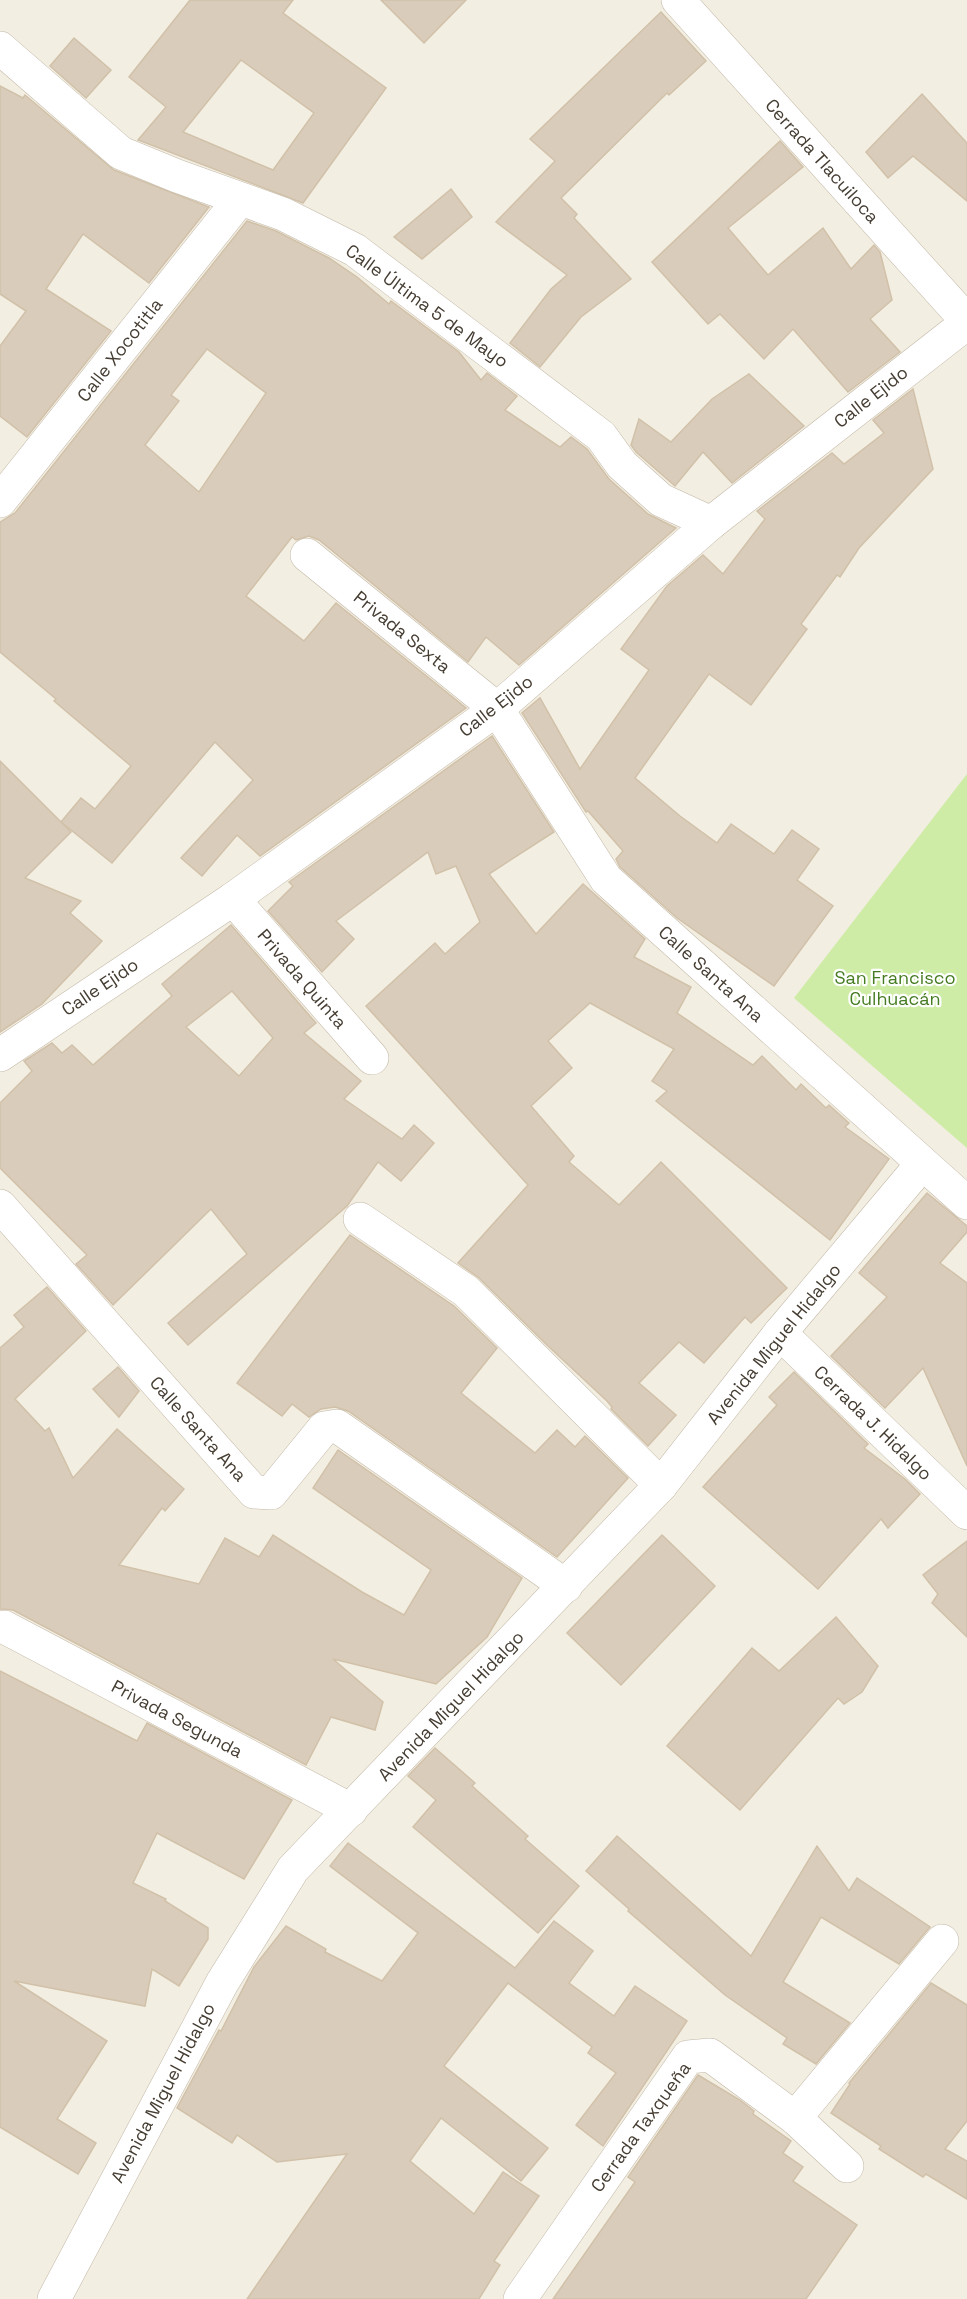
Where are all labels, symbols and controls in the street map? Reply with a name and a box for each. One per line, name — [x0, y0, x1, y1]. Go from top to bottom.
street label: Cerrada Tlacuiloca — [760, 94, 884, 228]
street label: Calle Última 5 de Mayo — [341, 239, 513, 372]
street label: Calle Xocotitla — [72, 293, 167, 406]
street label: Calle Ejido — [829, 361, 912, 433]
street label: Privada Sexta — [349, 585, 456, 678]
street label: Calle Ejido — [454, 670, 537, 742]
street label: Calle Santa Ana — [654, 920, 769, 1027]
street label: Privada Quinta — [253, 924, 352, 1033]
street label: Calle Ejido — [57, 953, 143, 1021]
park label: San Francisco Culhuacán — [834, 966, 956, 1010]
street label: Avenida Miguel Hidalgo — [702, 1259, 846, 1429]
street label: Cerrada J. Hidalgo — [809, 1360, 937, 1485]
street label: Calle Santa Ana — [145, 1371, 252, 1486]
street label: Avenida Miguel Hidalgo — [373, 1626, 529, 1786]
street label: Privada Segunda — [108, 1674, 247, 1763]
street label: Avenida Miguel Hidalgo — [105, 1999, 220, 2187]
street label: Cerrada Taxqueña — [586, 2057, 696, 2196]

